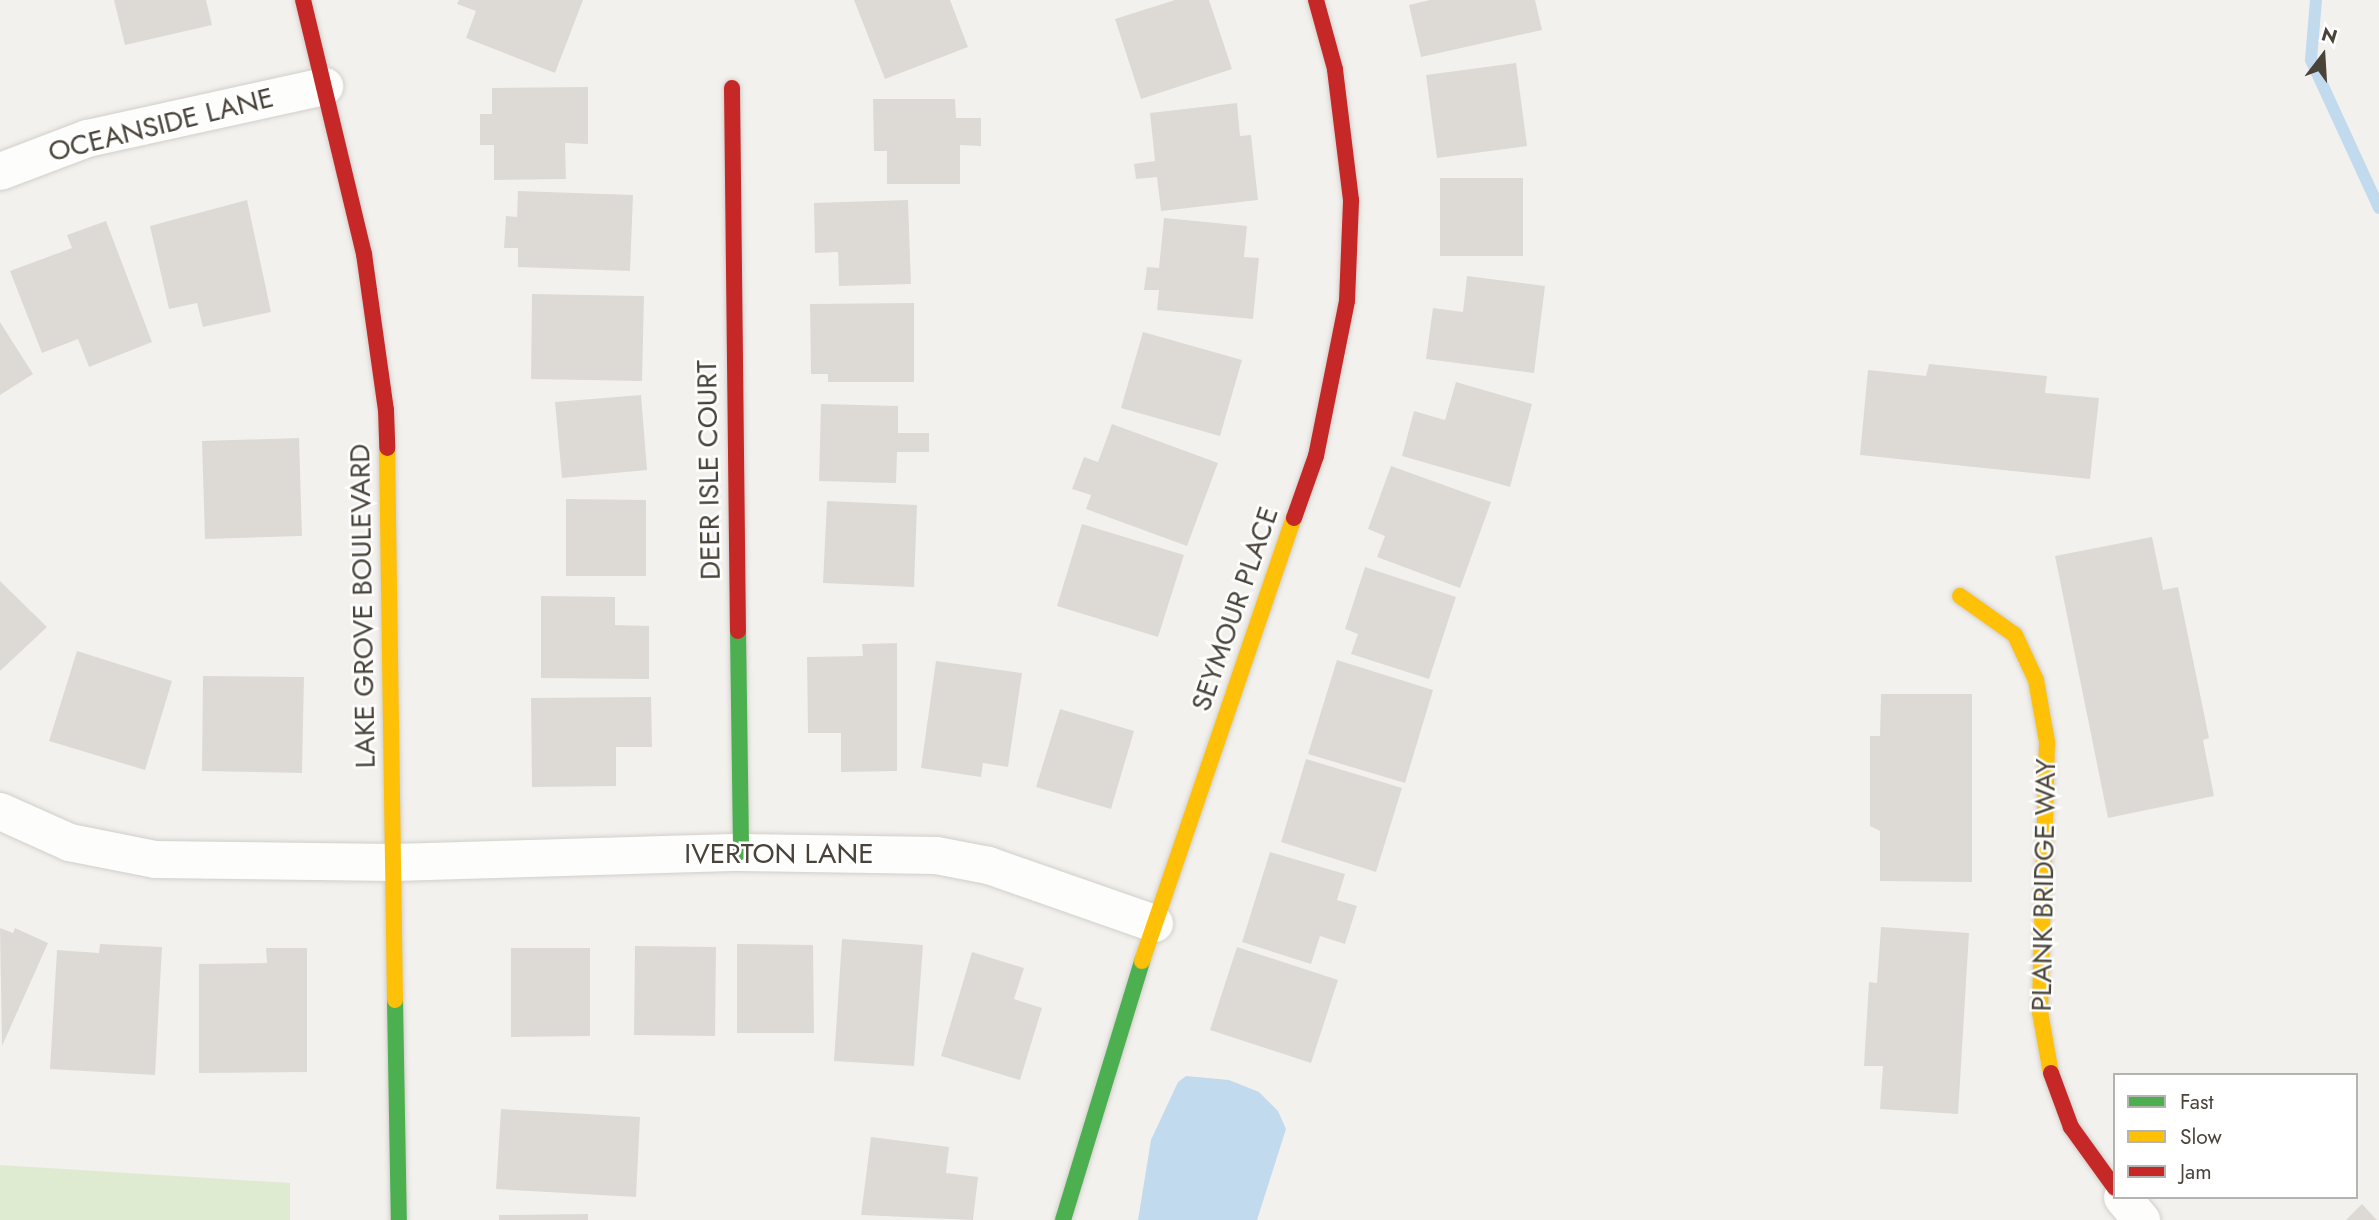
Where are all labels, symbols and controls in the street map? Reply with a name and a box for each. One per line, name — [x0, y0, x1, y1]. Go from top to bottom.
text: N — [2318, 20, 2340, 51]
north arrow — [2288, 21, 2358, 91]
street label: OCEANSIDE LANE — [45, 81, 277, 169]
street label: DEER ISLE COURT — [690, 360, 728, 580]
street label: LAKE GROVE BOULEVARD — [343, 443, 383, 769]
street label: SEYMOUR PLACE — [1184, 502, 1286, 716]
street label: PLANK BRIDGE WAY — [2025, 758, 2063, 1012]
street label: IVERTON LANE — [684, 837, 874, 871]
legend — [2113, 1073, 2358, 1199]
text: Fast — [2180, 1087, 2213, 1117]
text: Slow — [2180, 1122, 2222, 1152]
text: Jam — [2180, 1157, 2212, 1187]

